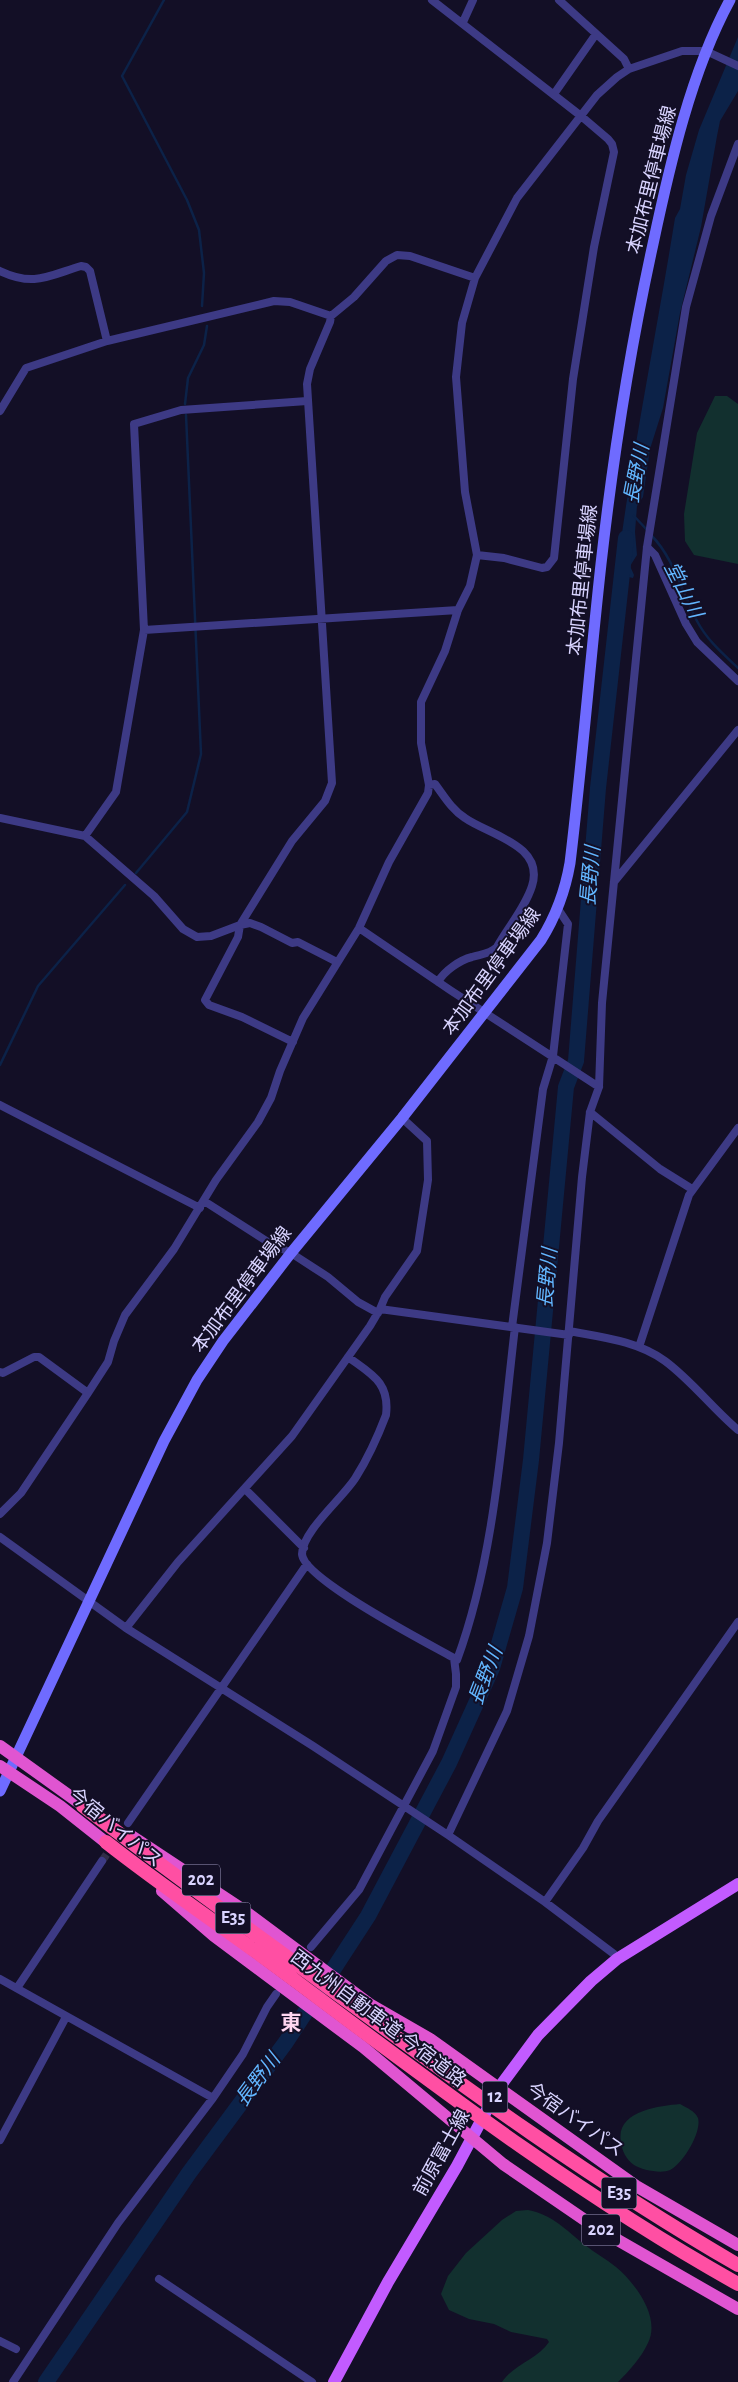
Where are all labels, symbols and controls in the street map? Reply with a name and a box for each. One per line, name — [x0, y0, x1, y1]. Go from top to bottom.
street label: 本加布里停車場線 — [623, 104, 680, 256]
water label: 長野川 — [621, 441, 653, 505]
street label: 本加布里停車場線 — [565, 503, 600, 657]
water label: 堂山川 — [660, 558, 707, 623]
water label: 長野川 — [578, 843, 604, 907]
street label: 本加布里停車場線 — [439, 904, 544, 1039]
street label: 本加布里停車場線 — [188, 1223, 295, 1356]
water label: 長野川 — [535, 1245, 561, 1309]
water label: 長野川 — [466, 1643, 507, 1708]
street label: 今宿バイパス — [65, 1783, 166, 1871]
road number: 202 — [182, 1864, 220, 1896]
road number: E35 — [216, 1902, 250, 1934]
street label: 西九州自動車道;今宿道路 — [287, 1946, 470, 2091]
district label: 東 — [281, 2012, 302, 2034]
water label: 長野川 — [232, 2048, 285, 2110]
street label: 今宿バイパス — [523, 2078, 628, 2160]
road number: 12 — [482, 2082, 508, 2112]
street label: 前原富士線 — [409, 2106, 473, 2199]
road number: E35 — [602, 2178, 636, 2208]
road number: 202 — [582, 2214, 620, 2246]

